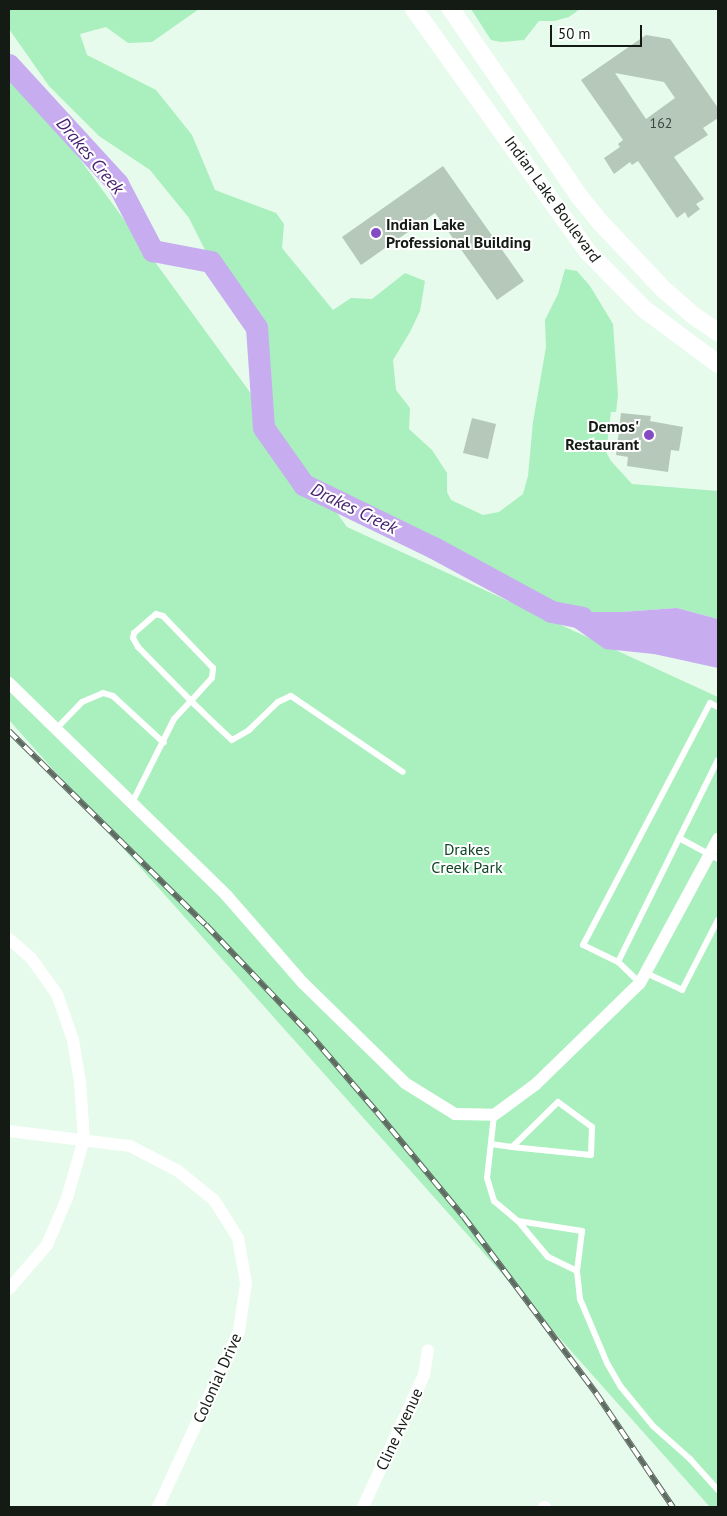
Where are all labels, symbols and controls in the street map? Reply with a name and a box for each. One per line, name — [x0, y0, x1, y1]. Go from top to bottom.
scale bar — [552, 15, 644, 47]
text: 50 m — [558, 24, 591, 43]
water label: Drakes Creek — [52, 113, 128, 199]
house number: 162 — [650, 115, 672, 131]
street label: Indian Lake Boulevard — [501, 132, 605, 266]
place label: Indian Lake Professional Building — [386, 214, 531, 252]
marker: Indian Lake Professional Building — [370, 227, 382, 239]
place label: Demos' Restaurant — [565, 416, 639, 454]
marker: Demos' Restaurant — [643, 429, 655, 441]
water label: Drakes Creek — [307, 479, 401, 539]
park label: Drakes Creek Park — [431, 839, 503, 877]
street label: Colonial Drive — [189, 1330, 245, 1426]
street label: Cline Avenue — [371, 1385, 427, 1473]

